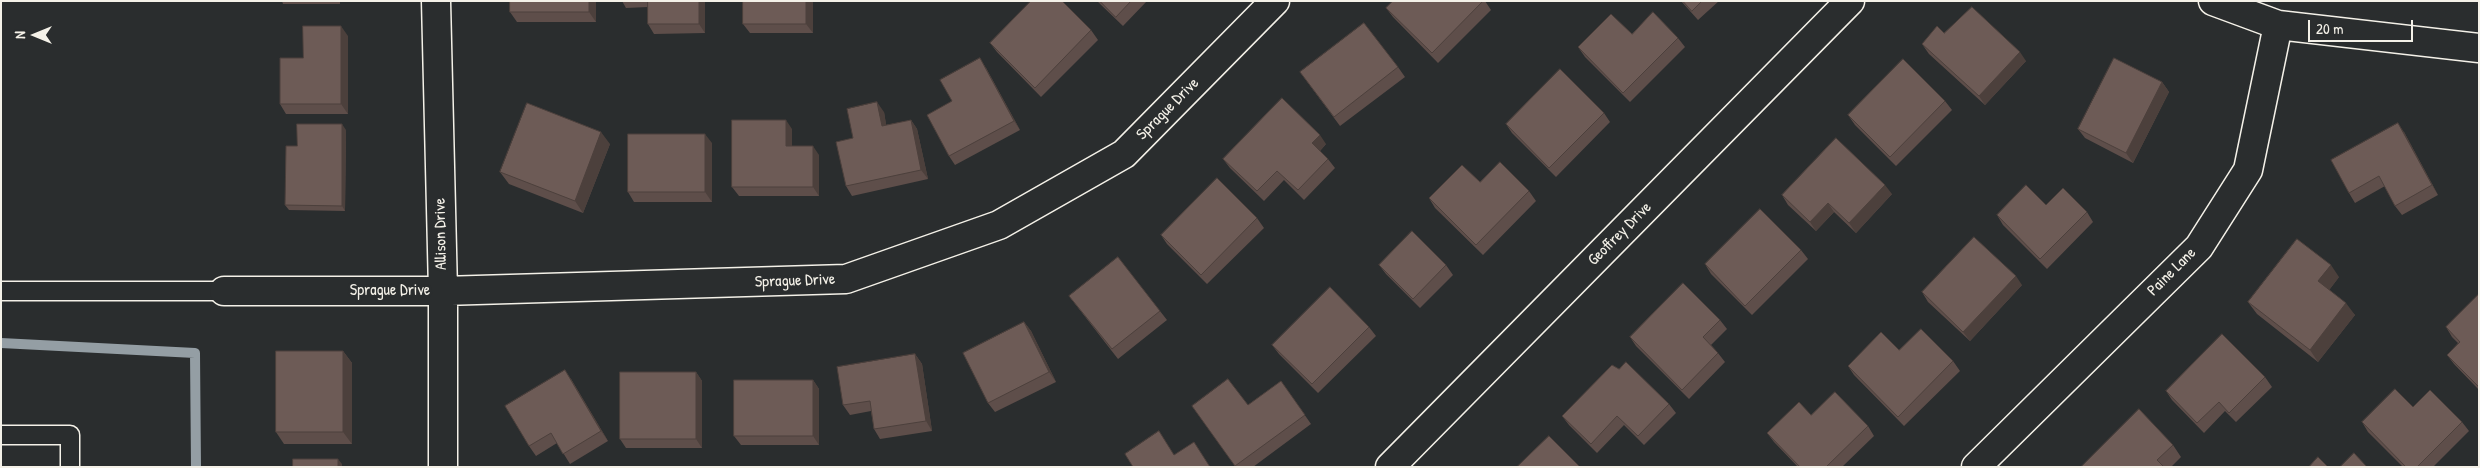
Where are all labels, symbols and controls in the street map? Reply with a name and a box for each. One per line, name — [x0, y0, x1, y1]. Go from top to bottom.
north arrow — [10, 10, 60, 60]
scale bar — [2310, 10, 2415, 42]
text: 20 m — [2316, 18, 2343, 39]
text: N — [10, 31, 29, 39]
street label: Sprague Drive — [1133, 74, 1203, 144]
street label: Allison Drive — [431, 198, 451, 270]
street label: Geoffrey Drive — [1584, 198, 1656, 270]
street label: Paine Lane — [2144, 244, 2200, 300]
street label: Sprague Drive — [755, 270, 835, 292]
street label: Sprague Drive — [350, 281, 430, 301]

